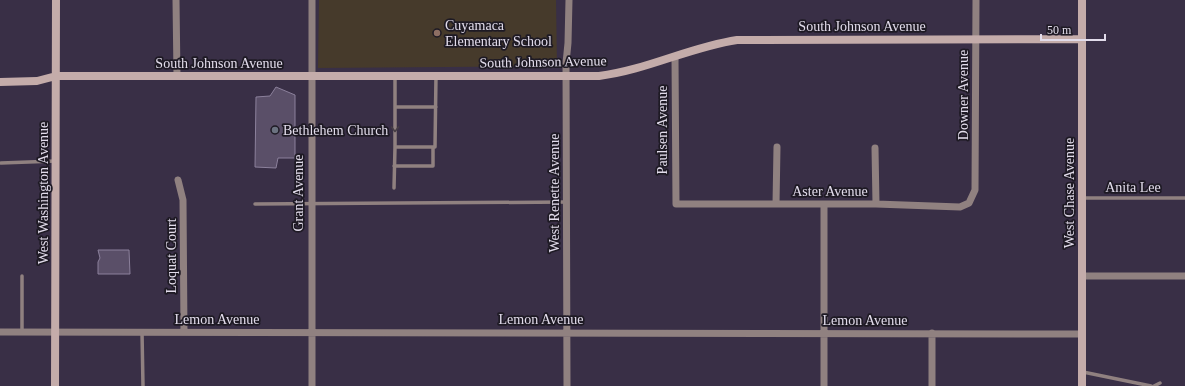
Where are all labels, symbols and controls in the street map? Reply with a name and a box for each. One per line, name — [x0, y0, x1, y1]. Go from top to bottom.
scale bar — [1041, 16, 1105, 42]
place label: Cuyamaca Elementary School — [445, 18, 552, 49]
street label: South Johnson Avenue — [798, 19, 926, 34]
text: 50 m — [1047, 23, 1072, 37]
marker: Cuyamaca Elementary School — [432, 28, 442, 38]
street label: Downer Avenue — [956, 50, 971, 140]
street label: South Johnson Avenue — [479, 53, 607, 71]
street label: South Johnson Avenue — [155, 56, 283, 71]
street label: Paulsen Avenue — [655, 86, 670, 174]
street label: West Washington Avenue — [36, 122, 51, 264]
place label: Bethlehem Church — [283, 123, 388, 138]
marker: Bethlehem Church — [270, 125, 280, 135]
one-way arrow — [391, 126, 399, 132]
street label: West Renette Avenue — [547, 133, 562, 253]
street label: West Chase Avenue — [1062, 138, 1077, 248]
street label: Grant Avenue — [291, 154, 306, 232]
street label: Anita Lee — [1105, 180, 1161, 195]
street label: Aster Avenue — [792, 184, 868, 199]
street label: Loquat Court — [164, 218, 179, 294]
street label: Lemon Avenue — [175, 312, 259, 327]
street label: Lemon Avenue — [499, 312, 583, 327]
street label: Lemon Avenue — [823, 313, 907, 328]

